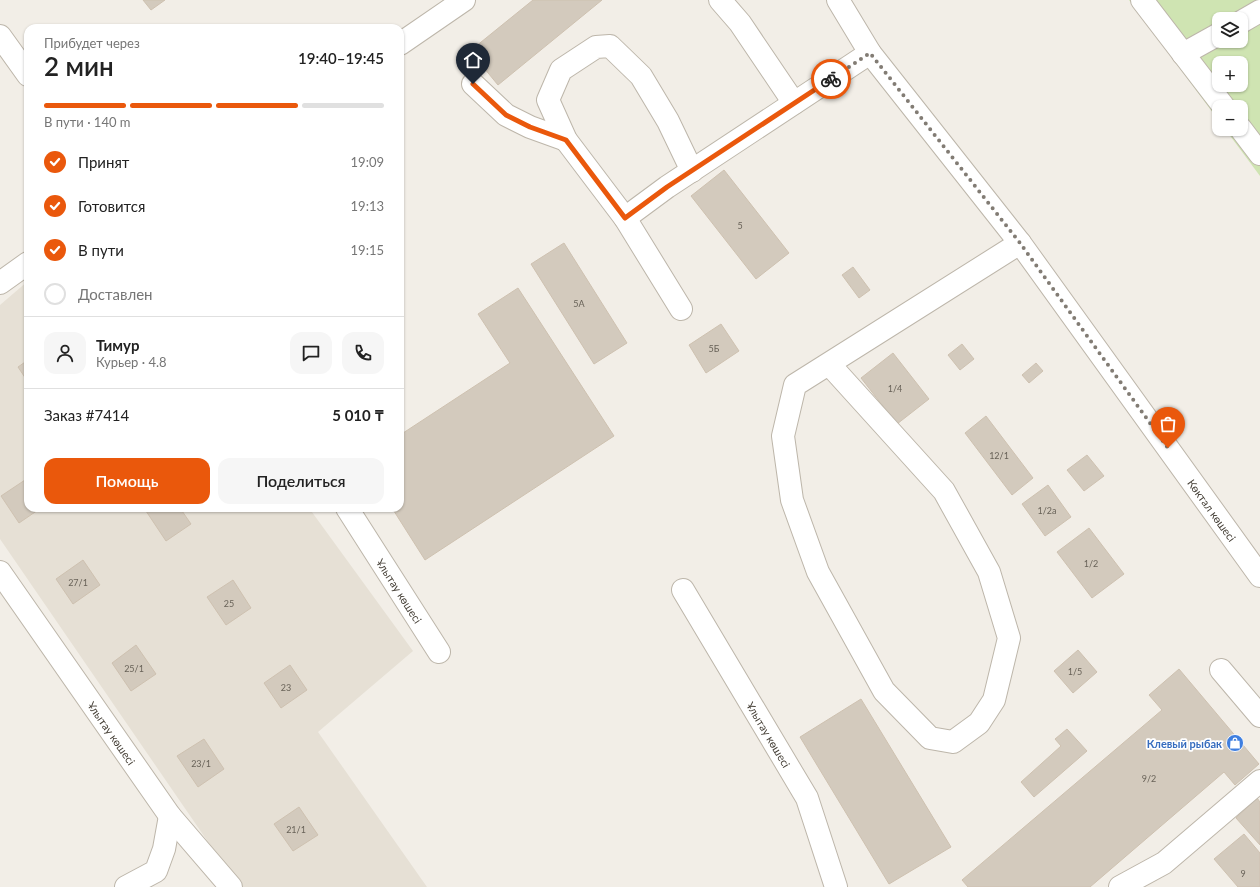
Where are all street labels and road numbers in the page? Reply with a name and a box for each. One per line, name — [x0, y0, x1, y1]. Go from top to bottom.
street label: Көктал көшесі — [1186, 476, 1239, 544]
street label: Ұлытау көшесі — [374, 556, 425, 626]
street label: Ұлытау көшесі — [86, 699, 139, 767]
street label: Ұлытау көшесі — [744, 699, 794, 770]

